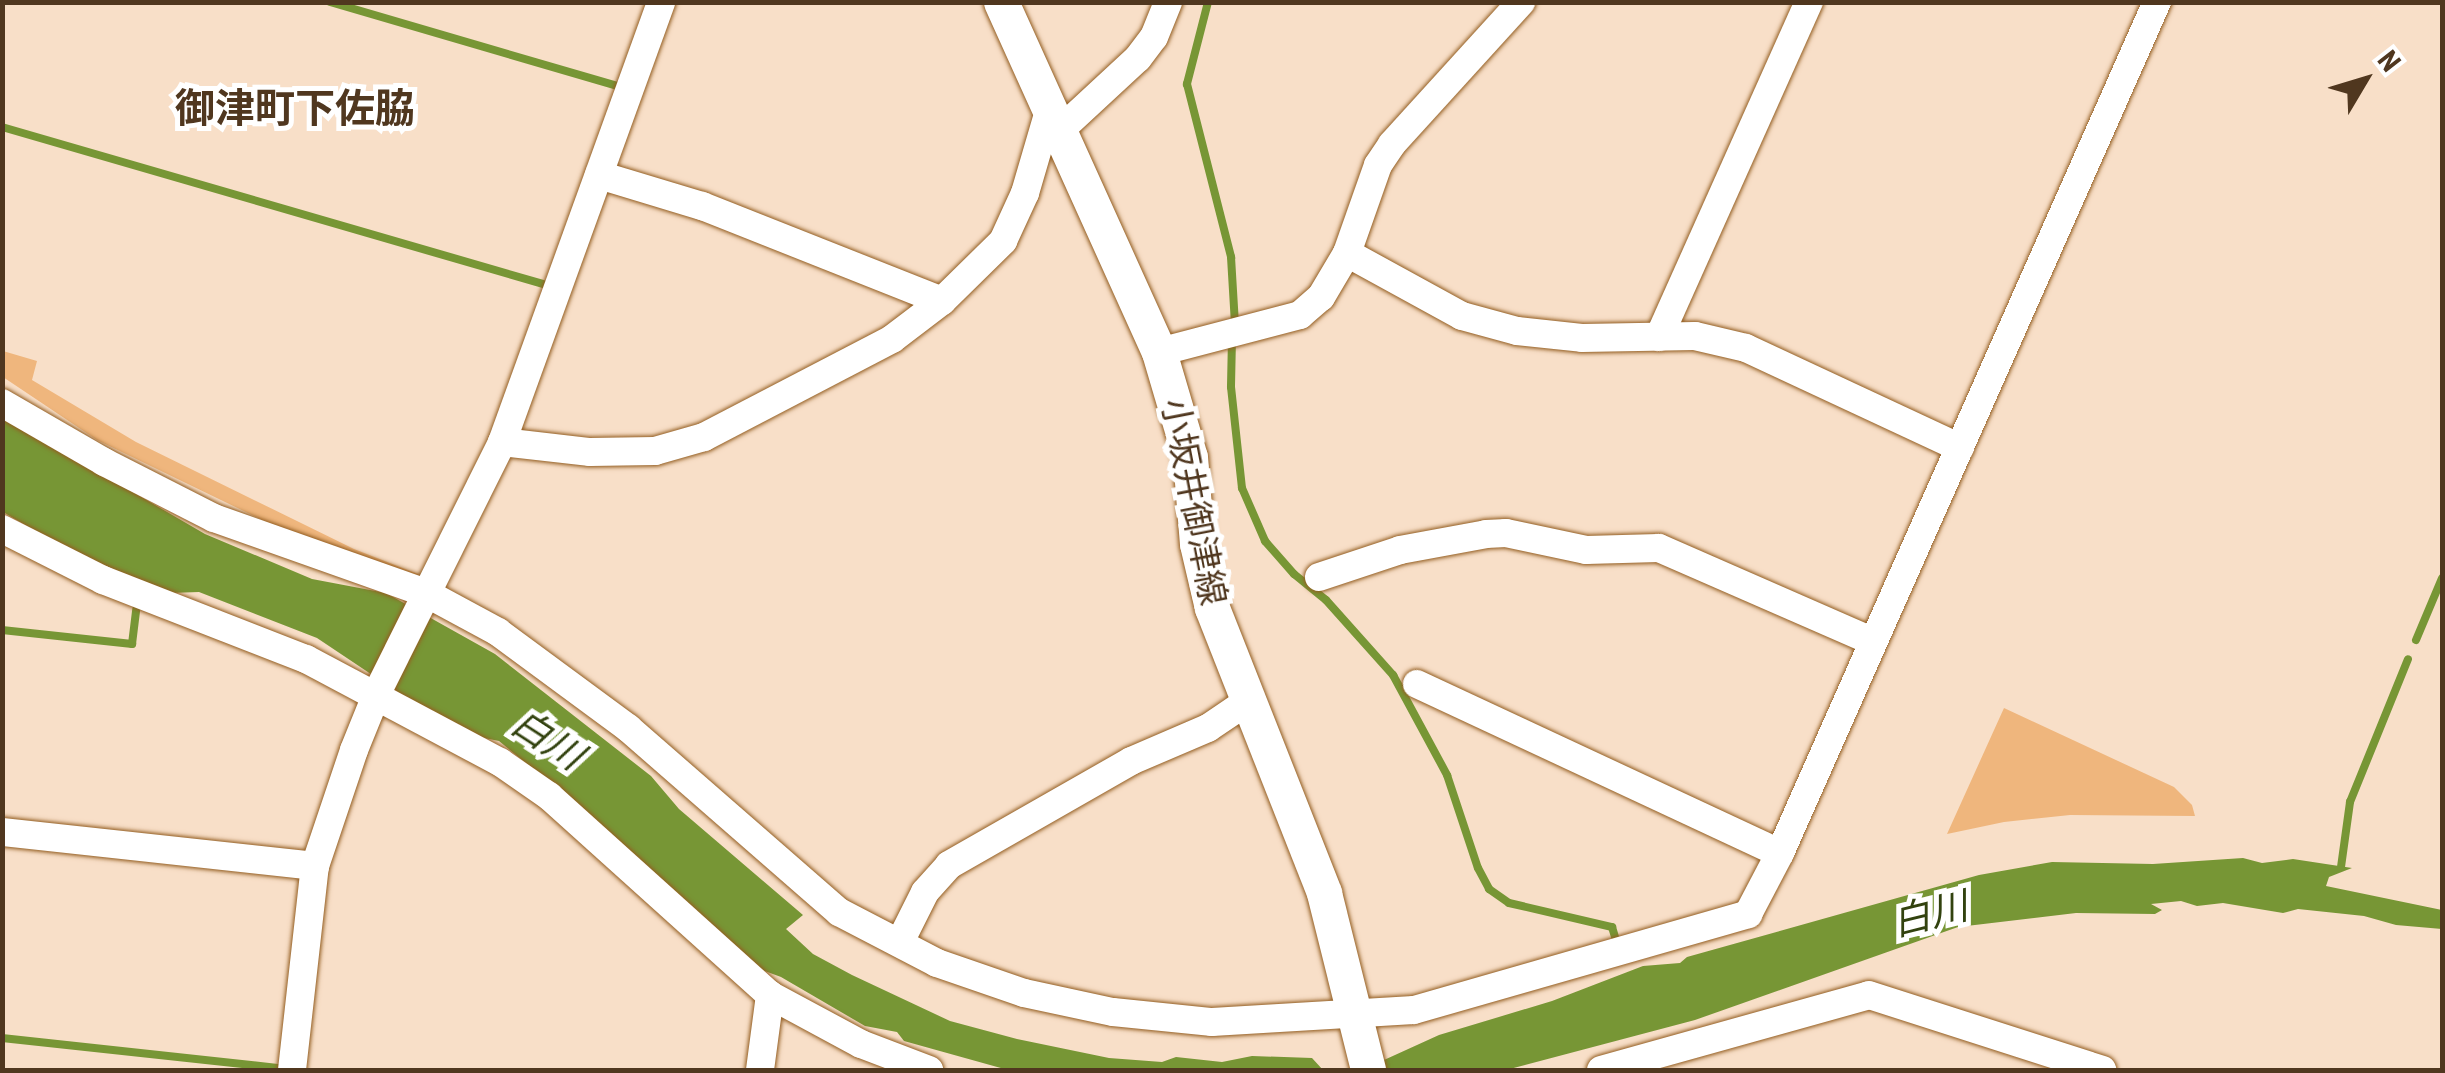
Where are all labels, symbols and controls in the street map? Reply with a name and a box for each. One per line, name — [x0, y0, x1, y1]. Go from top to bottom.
north arrow — [2315, 30, 2415, 130]
text: N — [2371, 44, 2407, 78]
district label: 御津町下佐脇 — [175, 85, 415, 133]
street label: 小坂井御津線 — [1152, 395, 1234, 609]
water label: 白川 — [503, 700, 591, 780]
water label: 白川 — [1888, 884, 1972, 946]

